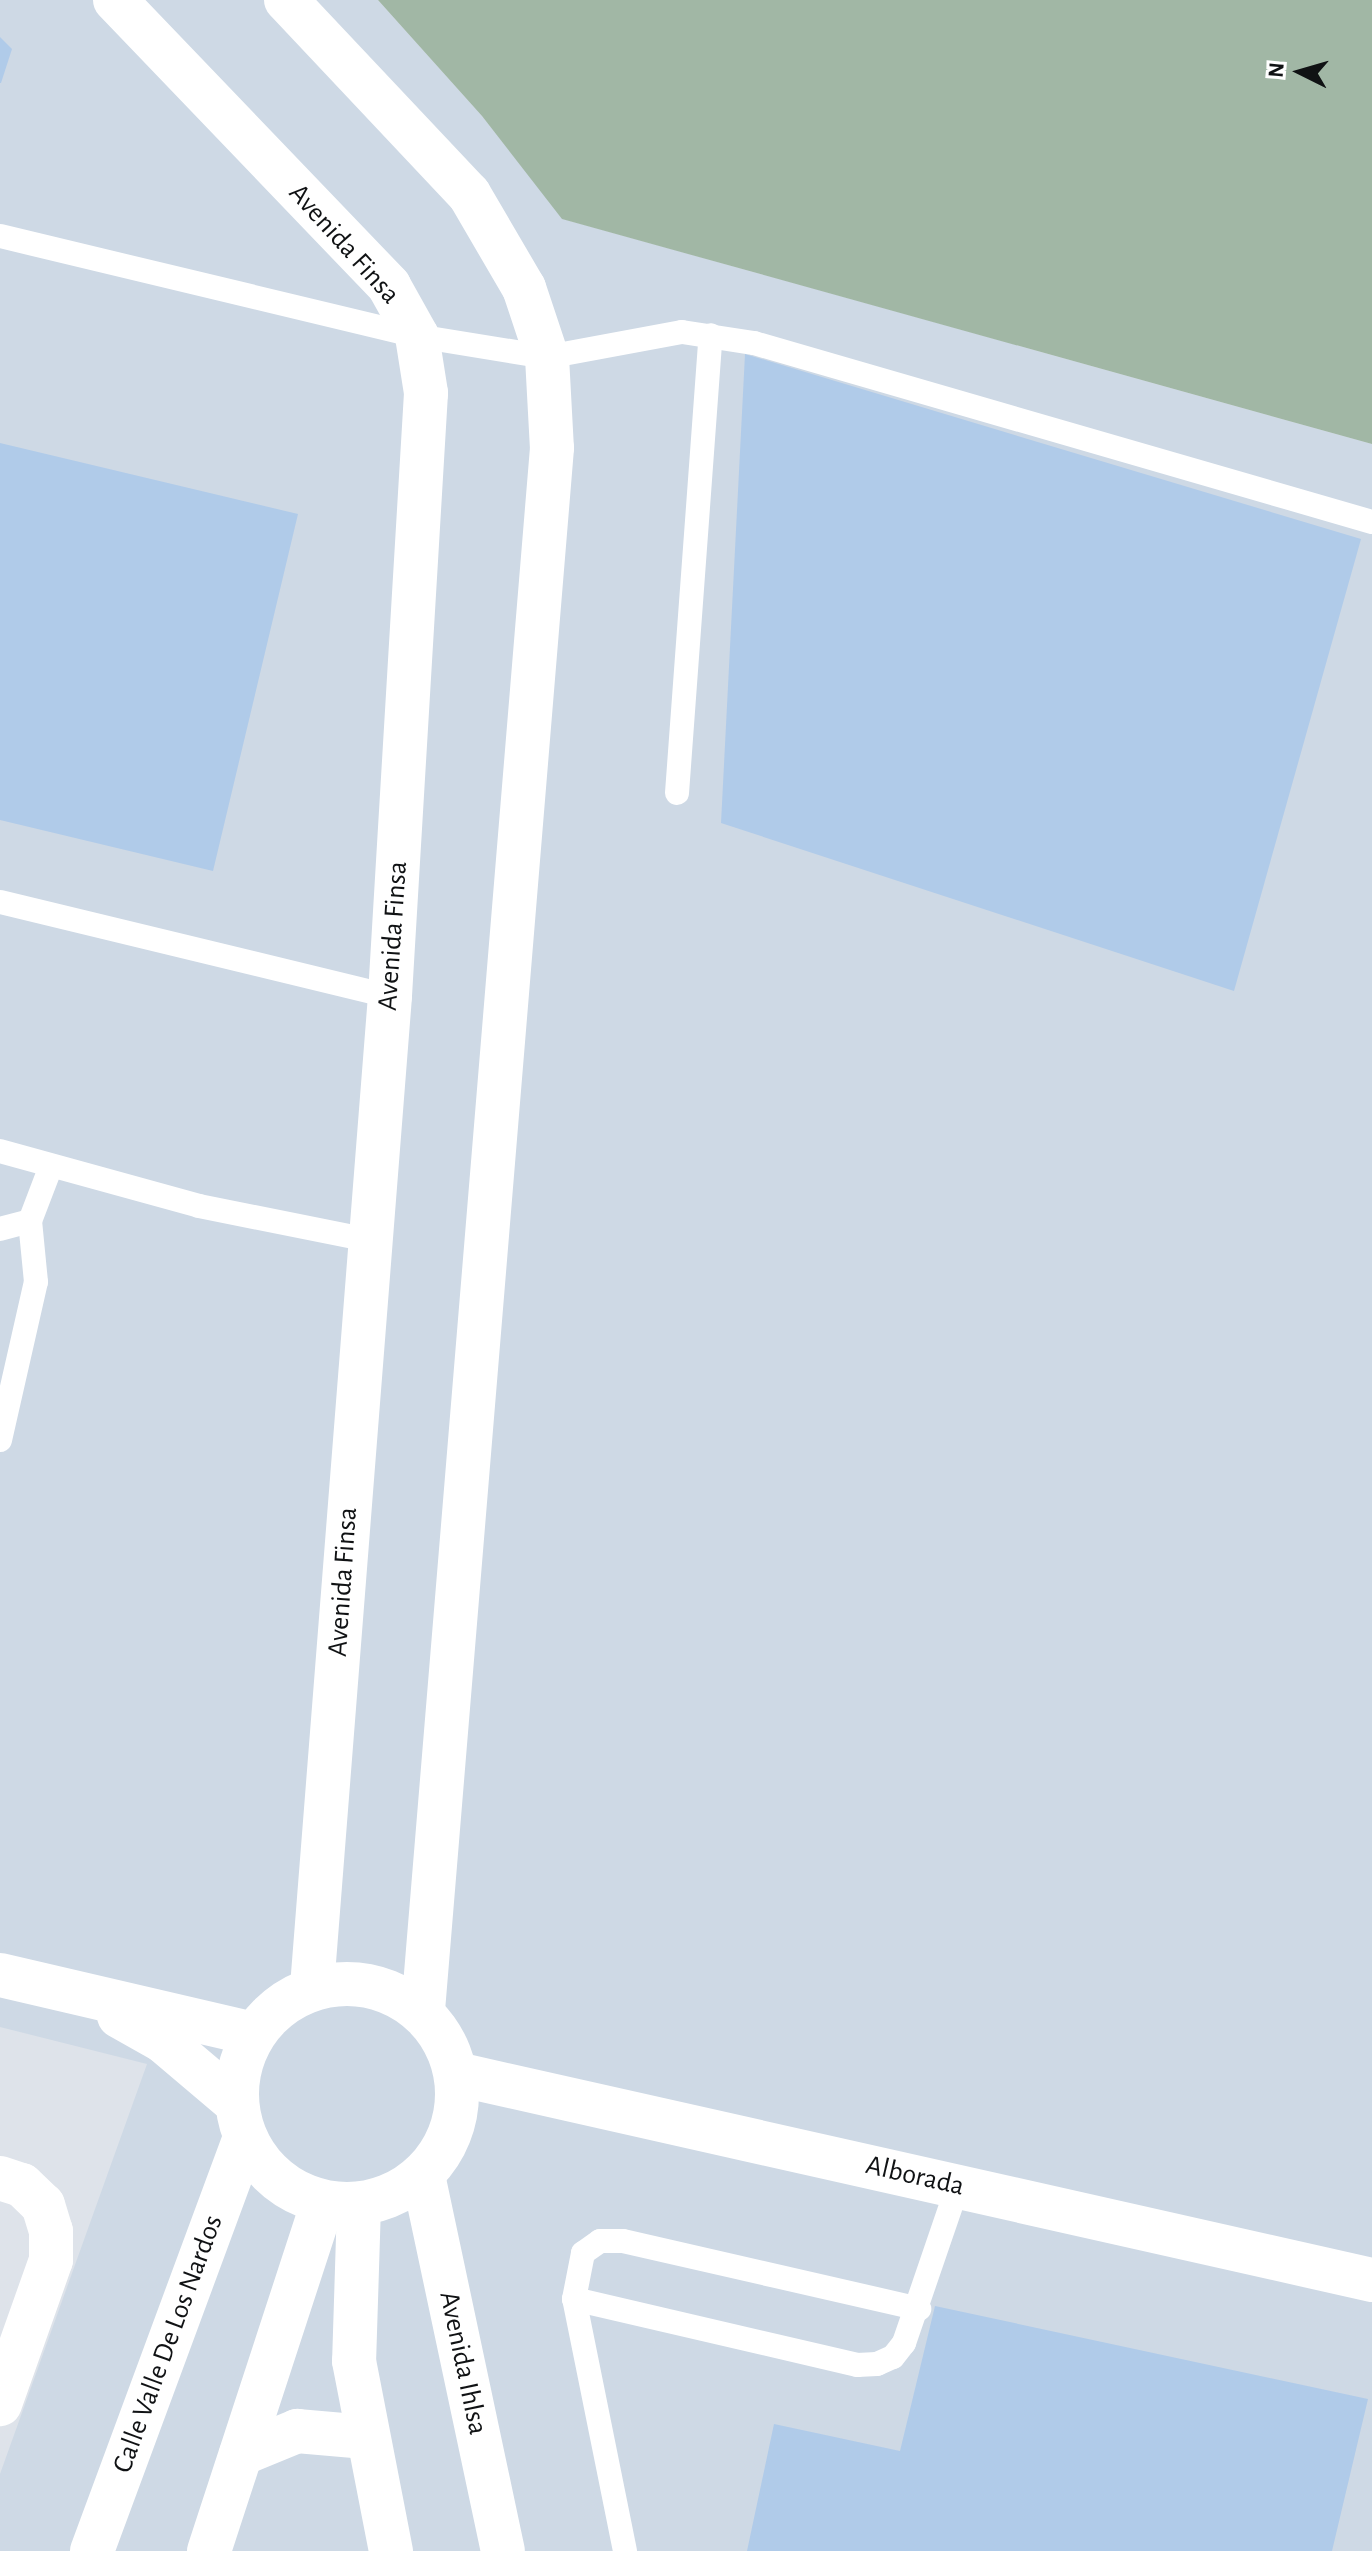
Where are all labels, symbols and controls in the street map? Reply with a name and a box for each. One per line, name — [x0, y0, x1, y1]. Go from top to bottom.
north arrow — [1260, 32, 1340, 112]
text: N — [1264, 61, 1288, 78]
street label: Avenida Finsa — [281, 177, 407, 311]
street label: Avenida Finsa — [371, 860, 415, 1012]
street label: Avenida Finsa — [321, 1506, 365, 1658]
street label: Alborada — [862, 2148, 968, 2204]
street label: Calle Valle De Los Nardos — [106, 2211, 230, 2477]
street label: Avenida Ihlsa — [431, 2288, 495, 2438]

